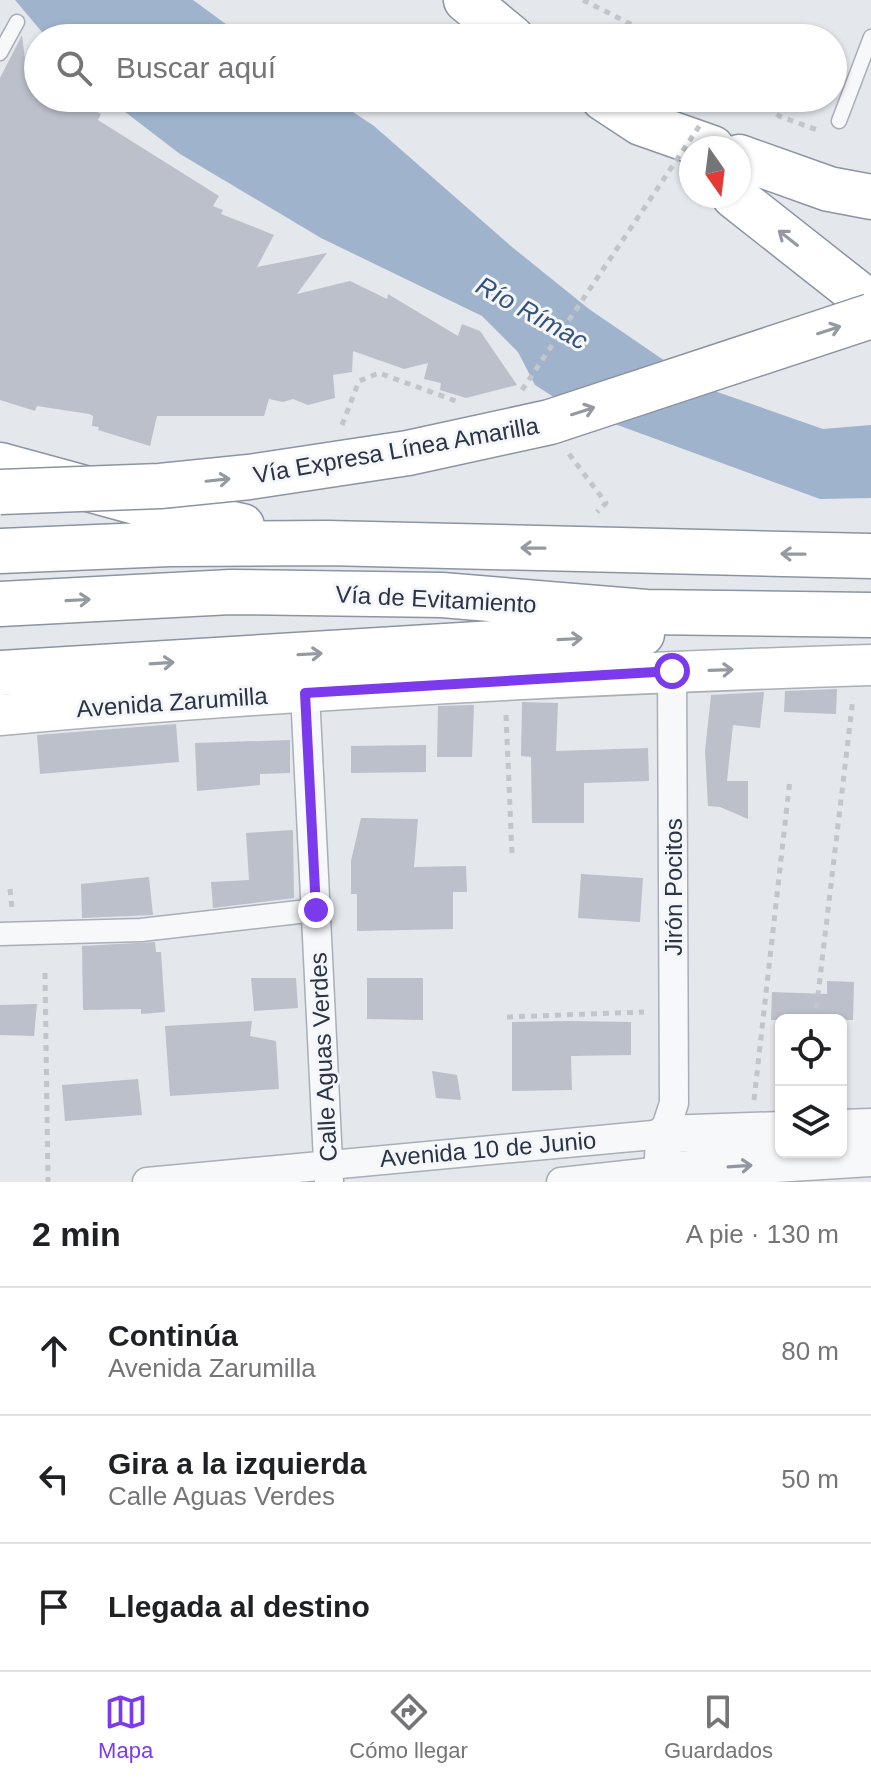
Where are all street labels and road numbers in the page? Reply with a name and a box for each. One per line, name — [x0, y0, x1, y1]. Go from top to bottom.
street label: Vía Expresa Línea Amarilla — [251, 411, 542, 488]
street label: Vía de Evitamiento — [335, 580, 537, 618]
street label: Avenida Zarumilla — [75, 682, 269, 722]
street label: Jirón Pocitos — [660, 818, 687, 956]
street label: Calle Aguas Verdes — [304, 952, 342, 1162]
street label: Avenida 10 de Junio — [379, 1126, 597, 1172]

